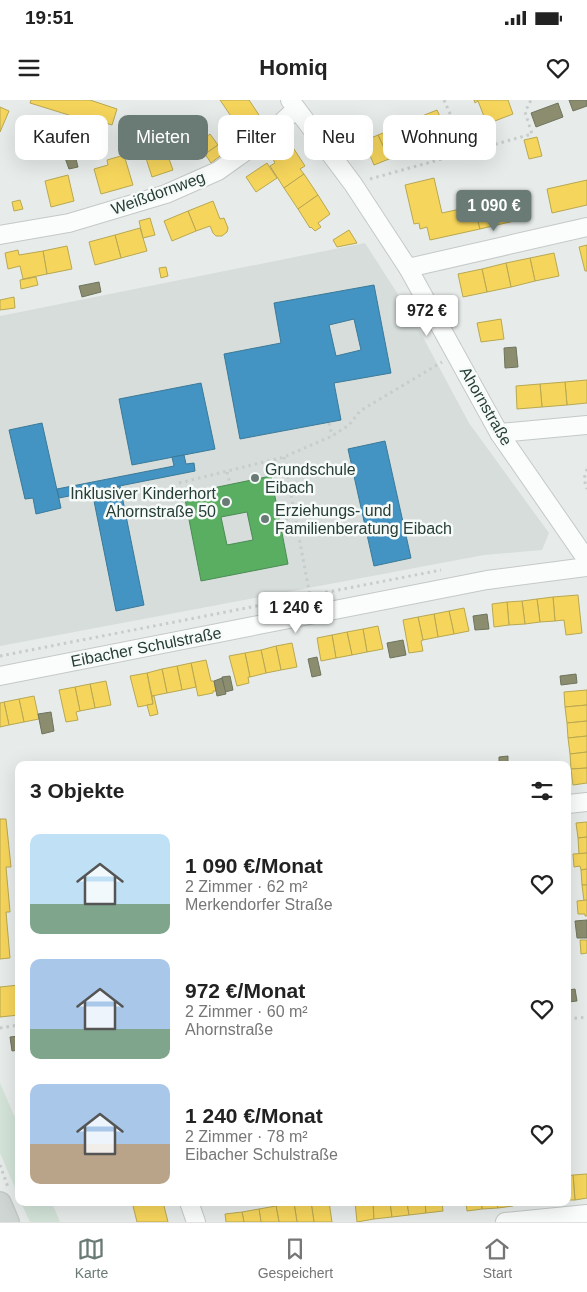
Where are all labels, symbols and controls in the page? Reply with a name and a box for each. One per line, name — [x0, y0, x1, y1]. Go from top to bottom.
text: 19:51 — [25, 7, 74, 28]
icon: menu — [15, 54, 43, 82]
icon: heart — [544, 54, 572, 82]
text: Homiq — [259, 55, 328, 80]
chip: Kaufen — [15, 115, 108, 160]
chip: Mieten — [118, 115, 208, 160]
chip: Filter — [218, 115, 294, 160]
chip: Neu — [304, 115, 373, 160]
chip: Wohnung — [383, 115, 496, 160]
street label: Weißdornweg — [109, 168, 207, 218]
pin: 1 090 € — [448, 190, 540, 232]
text: 1 090 € — [467, 197, 521, 214]
pin: 972 € — [392, 294, 462, 337]
text: 972 € — [407, 302, 447, 319]
street label: Ahornstraße — [457, 364, 515, 448]
place label: Grundschule Eibach — [265, 461, 356, 496]
marker: Grundschule Eibach — [249, 472, 261, 484]
place label: Inklusiver Kinderhort Ahornstraße 50 — [70, 485, 217, 520]
marker: Inklusiver Kinderhort Ahornstraße 50 — [220, 496, 232, 508]
place label: Erziehungs- und Familienberatung Eibach — [275, 502, 452, 537]
marker: Erziehungs- und Familienberatung Eibach — [259, 513, 271, 525]
pin: 1 240 € — [250, 592, 342, 634]
text: 1 240 € — [269, 599, 323, 616]
street label: Eibacher Schulstraße — [69, 624, 223, 670]
icon: filters — [528, 777, 556, 805]
text: 3 Objekte — [30, 779, 125, 802]
icon: home — [70, 854, 130, 914]
text: 1 090 €/Monat — [185, 854, 323, 877]
icon: heart — [528, 870, 556, 898]
text: 2 Zimmer · 62 m² — [185, 878, 308, 895]
text: Merkendorfer Straße — [185, 896, 333, 913]
icon: home — [70, 979, 130, 1039]
text: 972 €/Monat — [185, 979, 305, 1002]
icon: heart — [528, 995, 556, 1023]
text: 2 Zimmer · 60 m² — [185, 1003, 308, 1020]
text: Ahornstraße — [185, 1021, 273, 1038]
icon: home — [70, 1104, 130, 1164]
text: 1 240 €/Monat — [185, 1104, 323, 1127]
icon: heart — [528, 1120, 556, 1148]
text: 2 Zimmer · 78 m² — [185, 1128, 308, 1145]
text: Eibacher Schulstraße — [185, 1146, 338, 1163]
tab: Karte — [75, 1235, 108, 1281]
tab: Gespeichert — [258, 1235, 333, 1281]
tab: Start — [483, 1235, 512, 1281]

